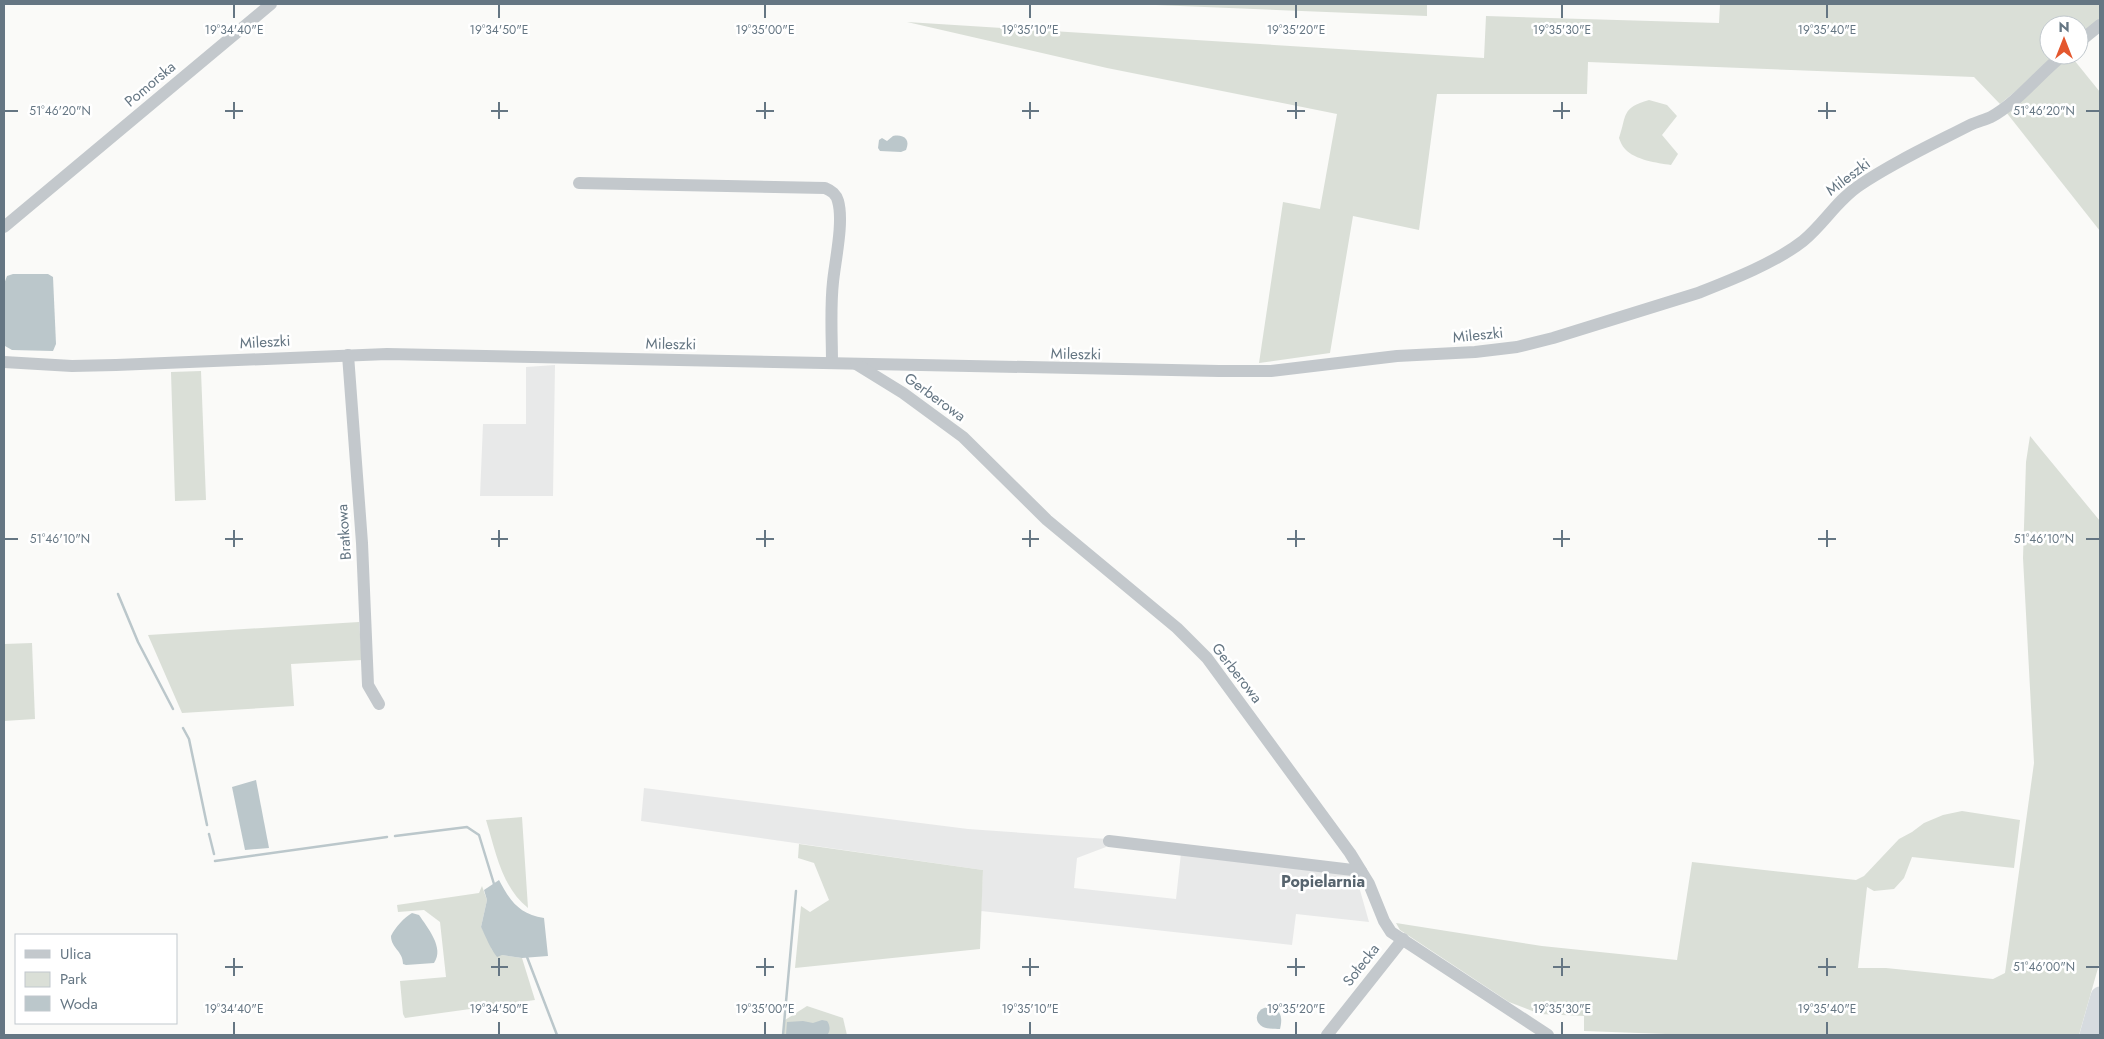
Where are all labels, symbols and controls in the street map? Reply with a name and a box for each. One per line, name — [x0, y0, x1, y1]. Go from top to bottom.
north arrow — [2039, 15, 2089, 65]
text: N — [2058, 17, 2070, 37]
text: 19°34'40"E — [205, 21, 264, 39]
text: 19°34'50"E — [470, 21, 528, 39]
text: 19°35'00"E — [736, 21, 794, 39]
text: 19°35'10"E — [1001, 21, 1059, 39]
text: 19°35'20"E — [1267, 21, 1325, 39]
text: 19°35'30"E — [1533, 21, 1591, 39]
text: 19°35'40"E — [1798, 21, 1856, 39]
street label: Pomorska — [120, 56, 180, 112]
text: 51°46'20"N — [29, 102, 91, 120]
text: 51°46'20"N — [2013, 102, 2075, 120]
street label: Mileszki — [1821, 153, 1875, 201]
street label: Mileszki — [1452, 321, 1504, 349]
street label: Mileszki — [239, 330, 291, 354]
street label: Mileszki — [645, 333, 697, 355]
street label: Mileszki — [1050, 343, 1102, 365]
street label: Gerberowa — [900, 367, 970, 427]
street label: Bratkowa — [331, 503, 357, 561]
text: 51°46'10"N — [30, 530, 90, 548]
text: 51°46'10"N — [2014, 530, 2074, 548]
street label: Gerberowa — [1206, 638, 1268, 708]
district label: Popielarnia — [1281, 870, 1365, 893]
legend — [15, 934, 178, 1024]
street label: Sołecka — [1337, 939, 1385, 991]
text: Ulica — [60, 943, 91, 965]
text: 51°46'00"N — [2013, 958, 2075, 976]
text: Park — [60, 968, 87, 990]
text: Woda — [60, 993, 98, 1015]
text: 19°34'40"E — [205, 1000, 264, 1018]
text: 19°34'50"E — [470, 1000, 528, 1018]
text: 19°35'00"E — [736, 1000, 794, 1018]
text: 19°35'10"E — [1001, 1000, 1059, 1018]
text: 19°35'20"E — [1267, 1000, 1325, 1018]
text: 19°35'30"E — [1533, 1000, 1591, 1018]
text: 19°35'40"E — [1798, 1000, 1856, 1018]

